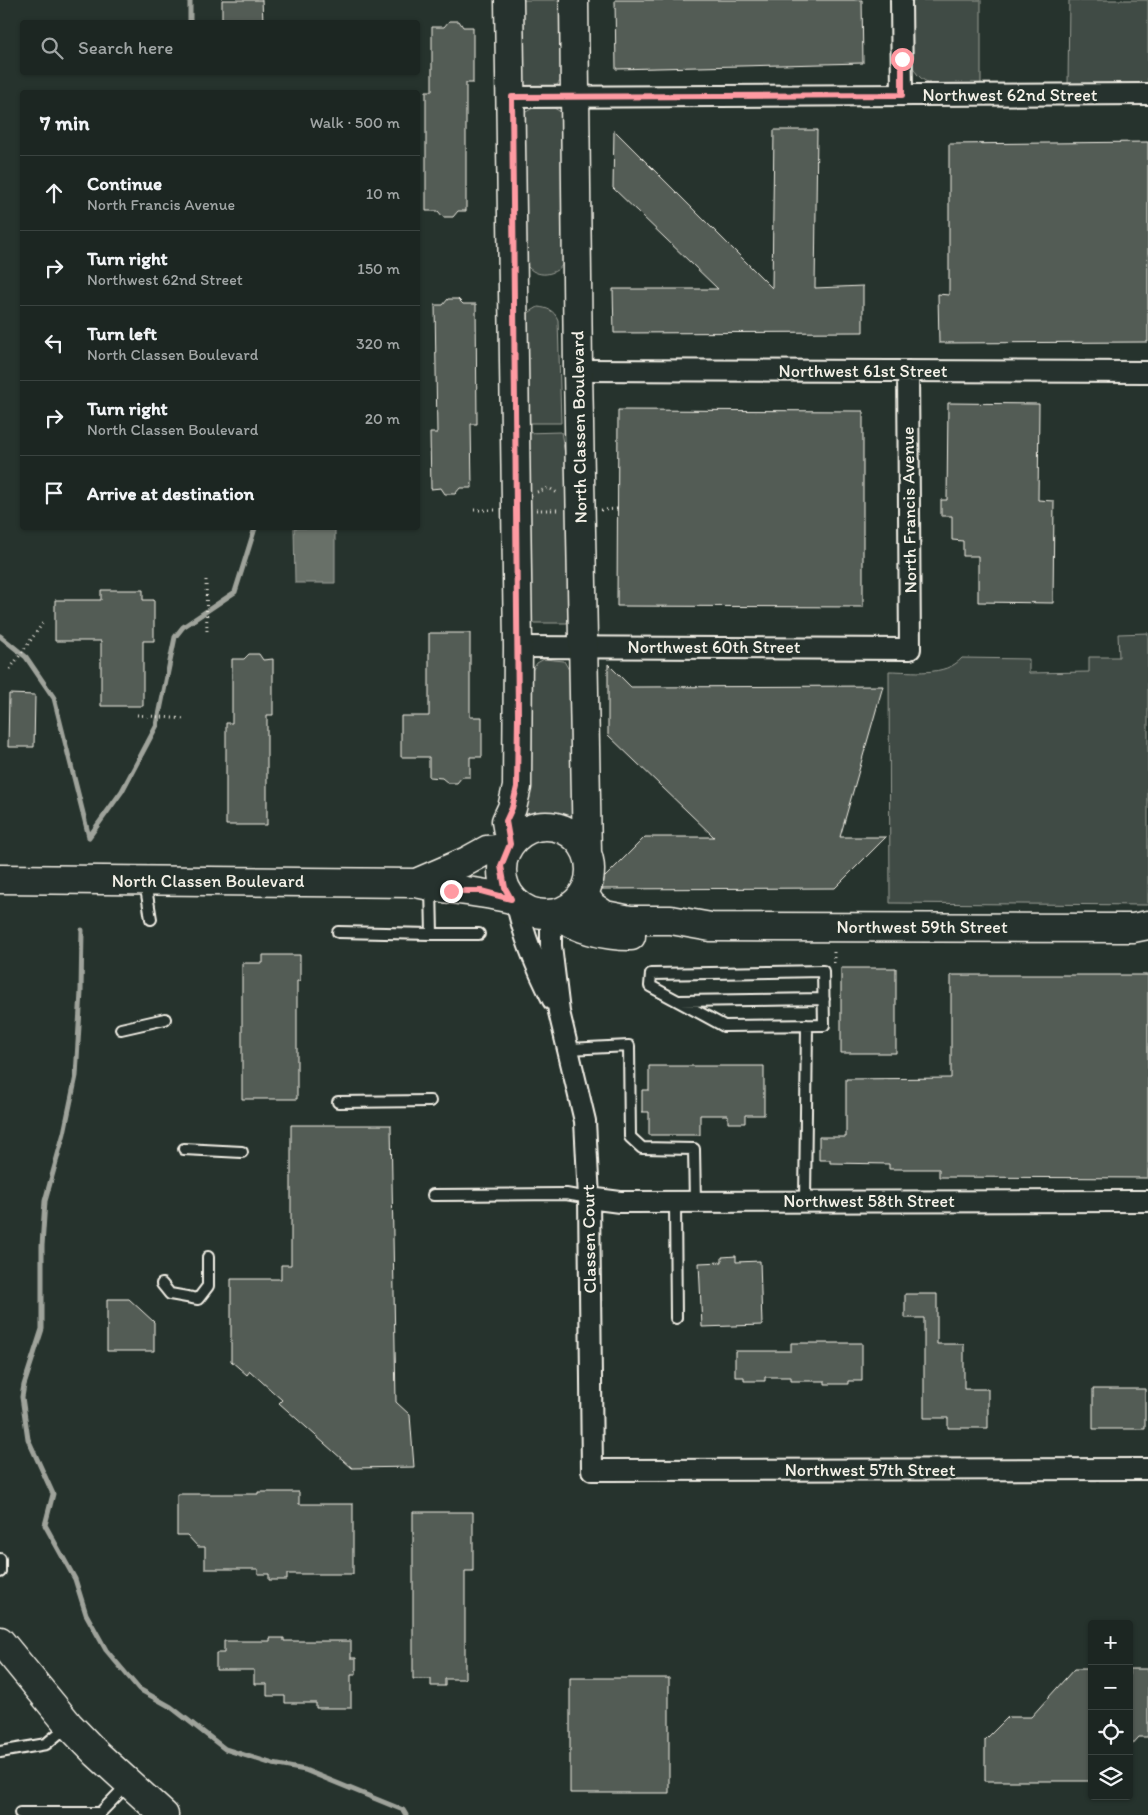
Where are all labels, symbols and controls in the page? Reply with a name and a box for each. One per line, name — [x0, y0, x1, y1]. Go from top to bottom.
search box — [20, 20, 420, 75]
icon: search — [38, 34, 66, 62]
text: Search here — [78, 36, 173, 59]
route start — [891, 48, 914, 71]
street label: Northwest 62nd Street — [922, 84, 1098, 106]
text: 7 min — [40, 110, 89, 135]
text: Walk · 500 m — [310, 113, 400, 132]
text: Continue — [87, 172, 162, 195]
icon: ahead — [40, 179, 68, 207]
text: 10 m — [366, 184, 400, 203]
text: North Francis Avenue — [87, 195, 235, 214]
text: Turn right — [87, 247, 168, 270]
icon: right — [40, 254, 68, 282]
text: 150 m — [357, 259, 400, 278]
text: Northwest 62nd Street — [87, 270, 243, 289]
text: Turn left — [87, 322, 157, 345]
icon: left — [40, 329, 68, 357]
street label: North Classen Boulevard — [566, 330, 592, 523]
text: 320 m — [356, 334, 400, 353]
text: North Classen Boulevard — [87, 345, 258, 364]
street label: Northwest 61st Street — [778, 360, 948, 382]
text: Turn right — [87, 397, 168, 420]
icon: right — [40, 404, 68, 432]
text: 20 m — [365, 409, 400, 428]
text: North Classen Boulevard — [87, 420, 258, 439]
street label: North Francis Avenue — [897, 426, 921, 594]
icon: arrive — [40, 479, 68, 507]
text: Arrive at destination — [87, 482, 254, 505]
street label: Northwest 60th Street — [628, 636, 801, 658]
street label: North Classen Boulevard — [112, 870, 305, 892]
route end — [440, 880, 463, 903]
street label: Northwest 59th Street — [836, 916, 1008, 938]
street label: Classen Court — [577, 1184, 601, 1294]
street label: Northwest 58th Street — [783, 1190, 955, 1212]
street label: Northwest 57th Street — [785, 1459, 956, 1481]
map controls — [1088, 1620, 1133, 1800]
button: + — [1088, 1620, 1133, 1665]
button: − — [1088, 1665, 1133, 1710]
button: locate — [1088, 1710, 1133, 1755]
button: layers — [1088, 1755, 1133, 1800]

